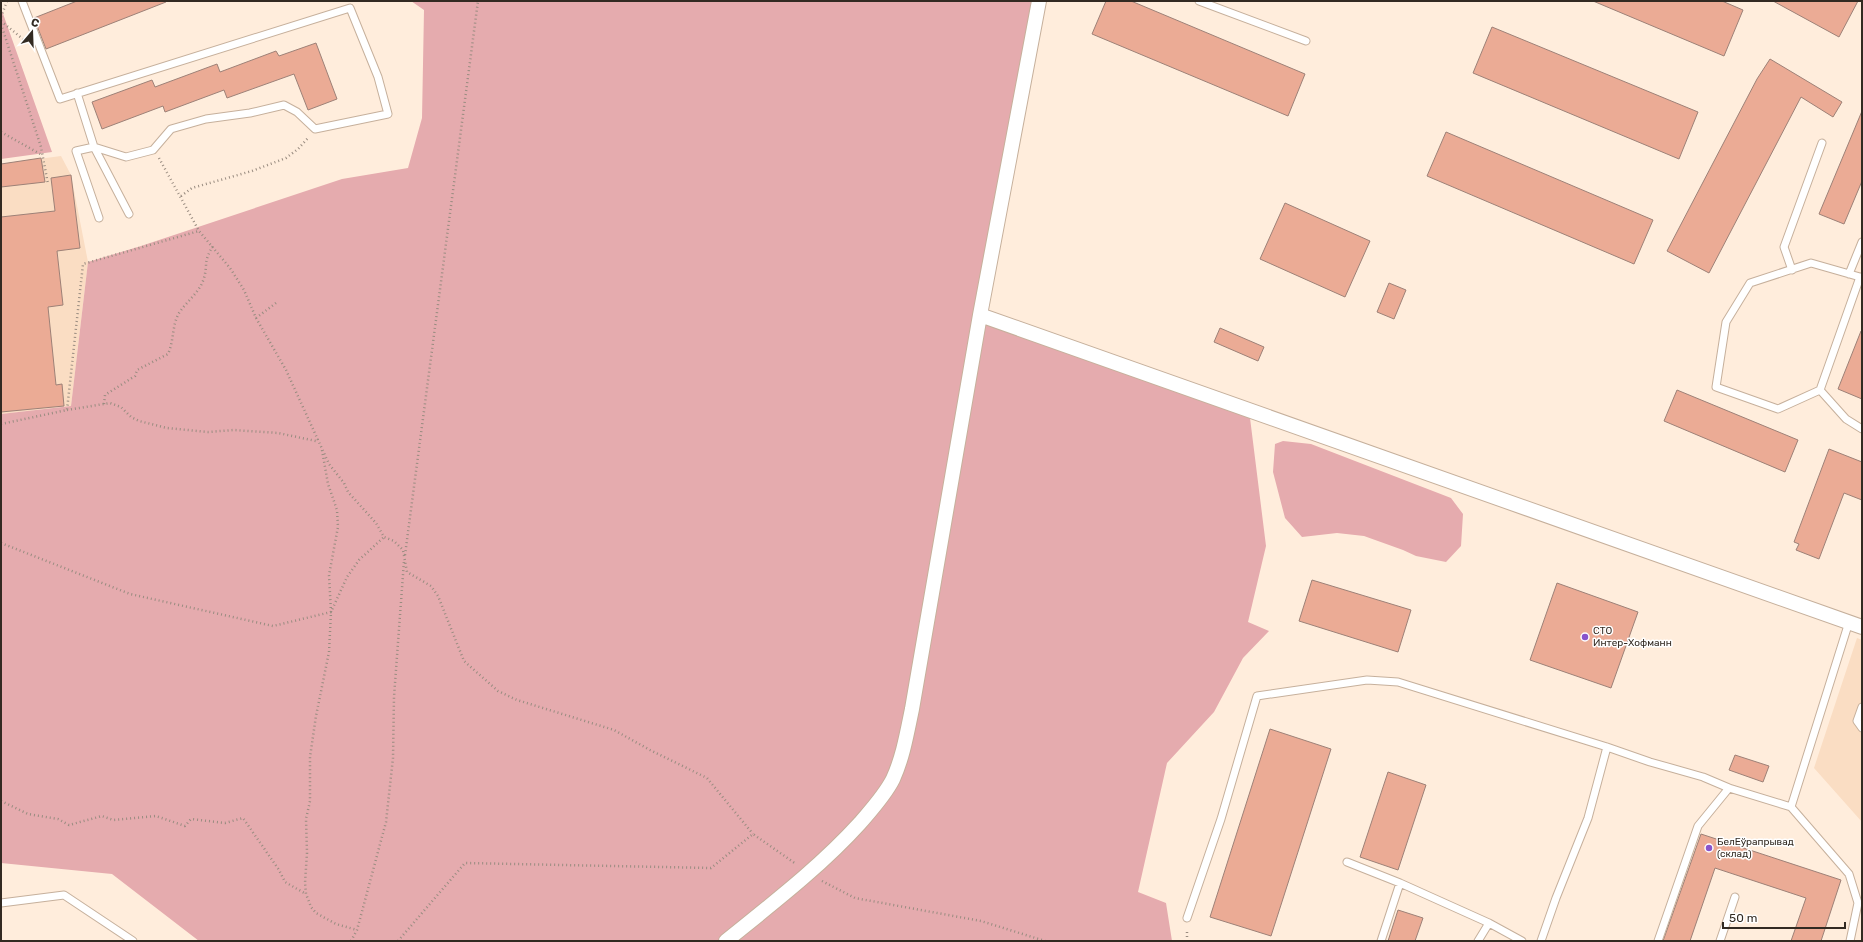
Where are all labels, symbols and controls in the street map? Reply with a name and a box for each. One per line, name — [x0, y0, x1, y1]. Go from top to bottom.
north arrow — [12, 12, 52, 52]
text: С — [29, 16, 41, 31]
place label: СТО Интер-Хофманн — [1593, 625, 1672, 649]
marker: СТО Интер-Хофманн — [1580, 632, 1590, 642]
place label: БелЕўрапрывад (склад) — [1717, 836, 1794, 860]
marker: БелЕўрапрывад (склад) — [1704, 843, 1714, 853]
scale bar — [1723, 904, 1845, 930]
text: 50 m — [1729, 911, 1757, 925]

